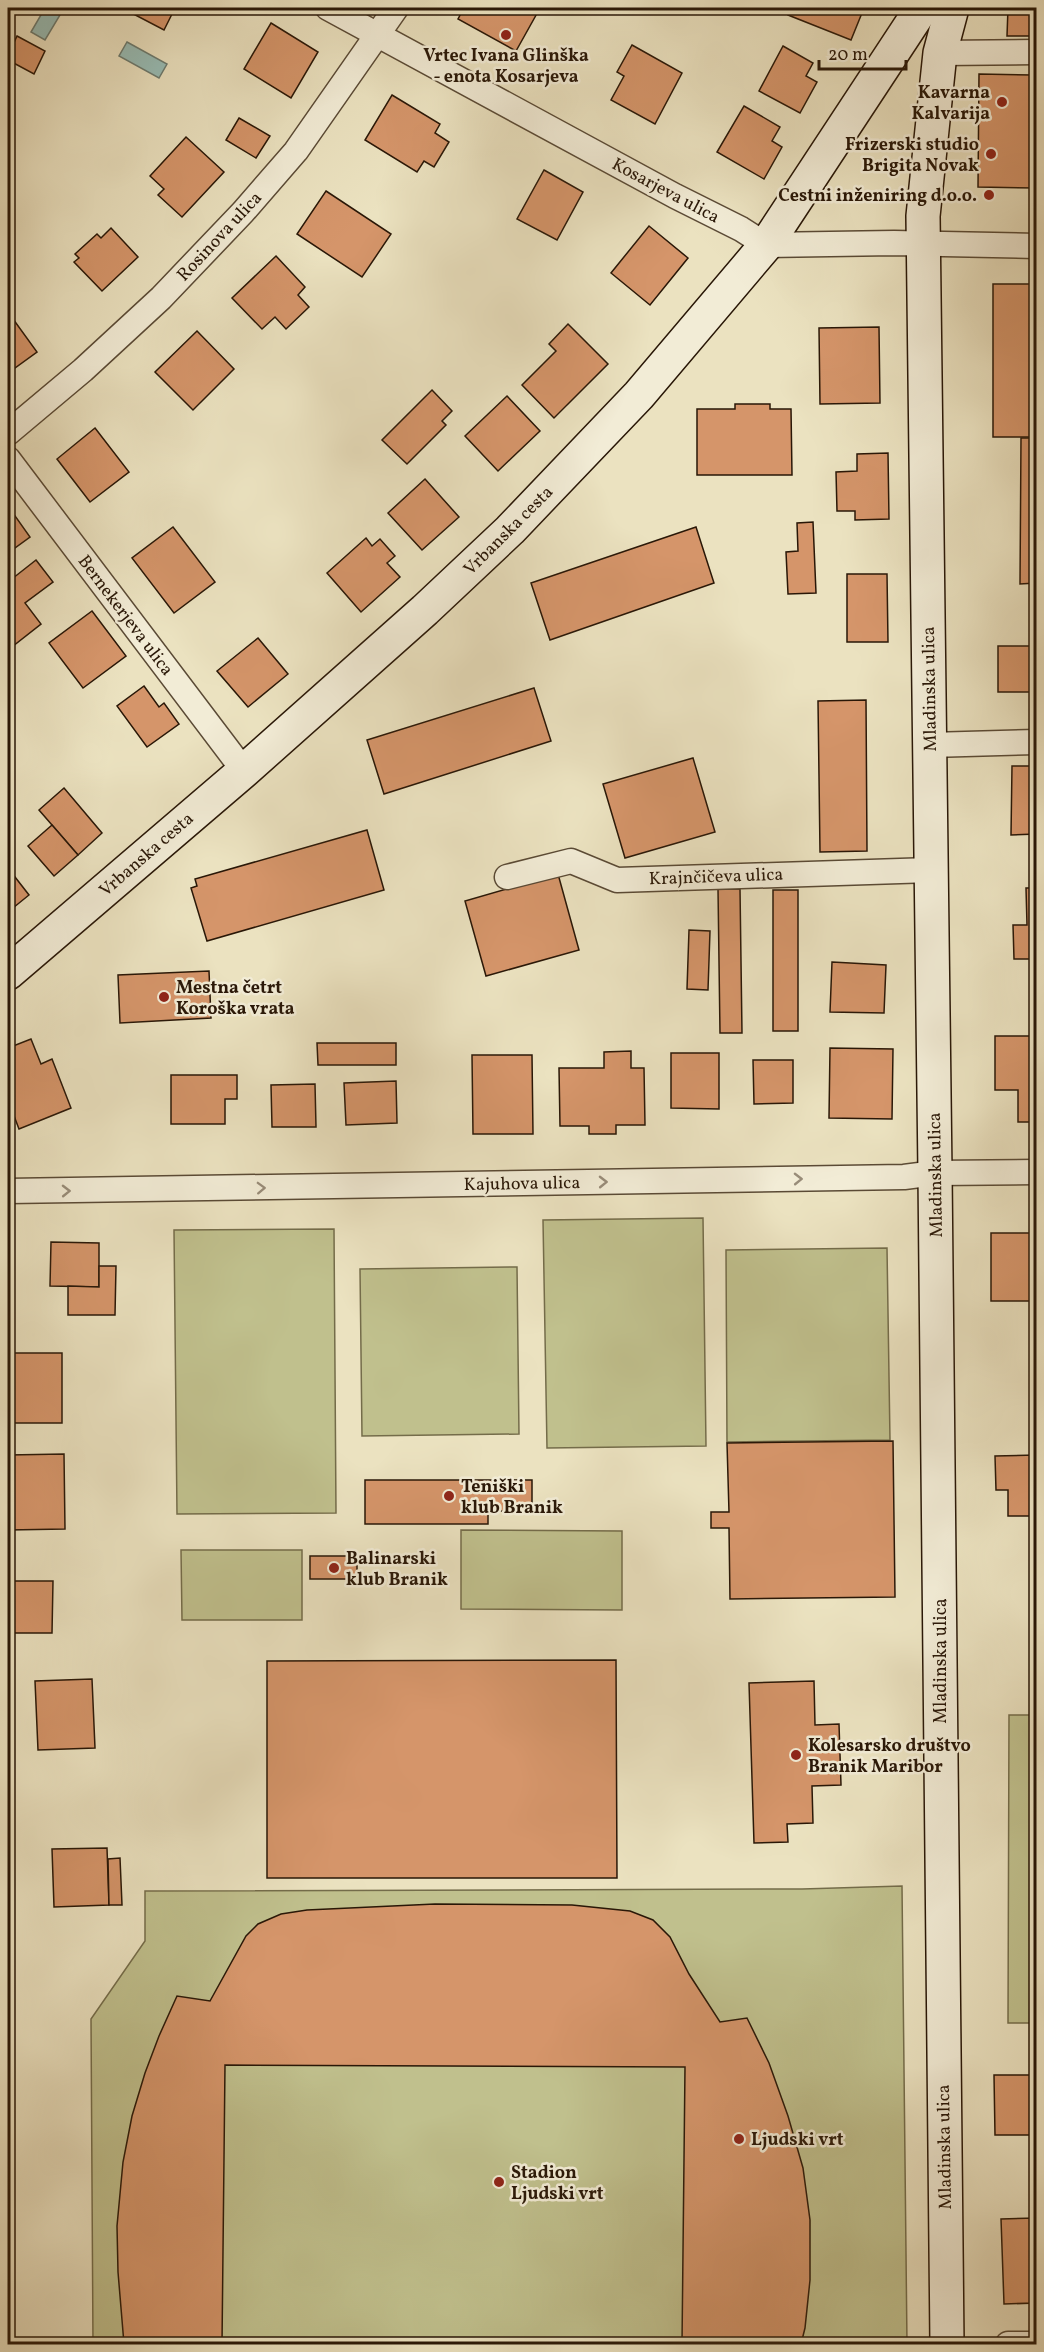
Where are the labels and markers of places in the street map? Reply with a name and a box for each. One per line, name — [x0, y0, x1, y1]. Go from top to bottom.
marker: Vrtec Ivana Glinška - enota Kosarjeva — [499, 28, 513, 42]
place label: Vrtec Ivana Glinška - enota Kosarjeva — [423, 44, 589, 90]
place label: Kavarna Kalvarija — [912, 81, 990, 127]
marker: Kavarna Kalvarija — [995, 95, 1009, 109]
place label: Frizerski studio Brigita Novak — [845, 133, 979, 179]
marker: Frizerski studio Brigita Novak — [984, 147, 998, 161]
place label: Cestni inženiring d.o.o. — [778, 184, 977, 209]
marker: Cestni inženiring d.o.o. — [982, 188, 996, 202]
place label: Mestna četrt Koroška vrata — [176, 976, 295, 1022]
marker: Mestna četrt Koroška vrata — [157, 990, 171, 1004]
place label: Teniški klub Branik — [461, 1475, 563, 1521]
marker: Teniški klub Branik — [442, 1489, 456, 1503]
place label: Balinarski klub Branik — [346, 1547, 448, 1593]
marker: Balinarski klub Branik — [327, 1561, 341, 1575]
place label: Kolesarsko društvo Branik Maribor — [808, 1734, 971, 1780]
marker: Kolesarsko društvo Branik Maribor — [789, 1748, 803, 1762]
place label: Ljudski vrt — [751, 2128, 844, 2153]
marker: Ljudski vrt — [732, 2132, 746, 2146]
place label: Stadion Ljudski vrt — [511, 2161, 604, 2207]
marker: Stadion Ljudski vrt — [492, 2175, 506, 2189]

